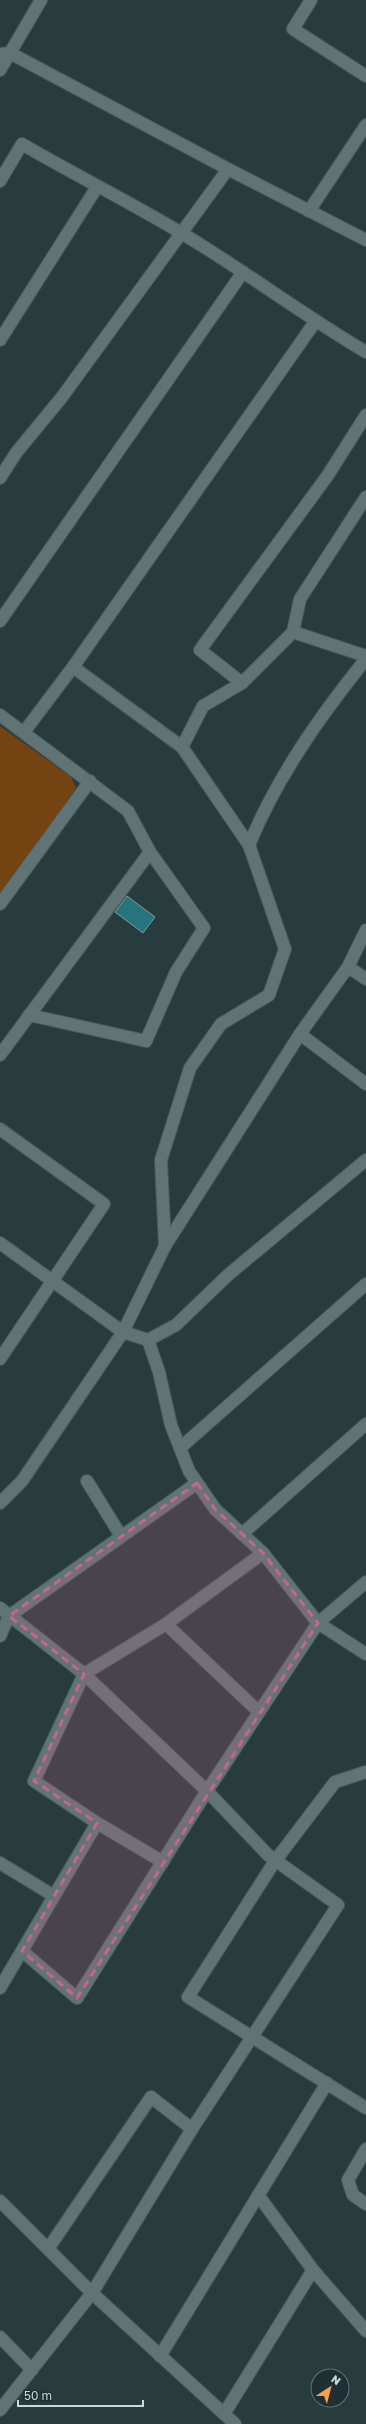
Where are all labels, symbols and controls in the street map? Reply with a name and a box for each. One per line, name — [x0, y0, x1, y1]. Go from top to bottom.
north arrow — [310, 2368, 350, 2408]
text: N — [329, 2372, 343, 2387]
scale bar — [18, 2382, 143, 2408]
text: 50 m — [24, 2388, 52, 2403]

